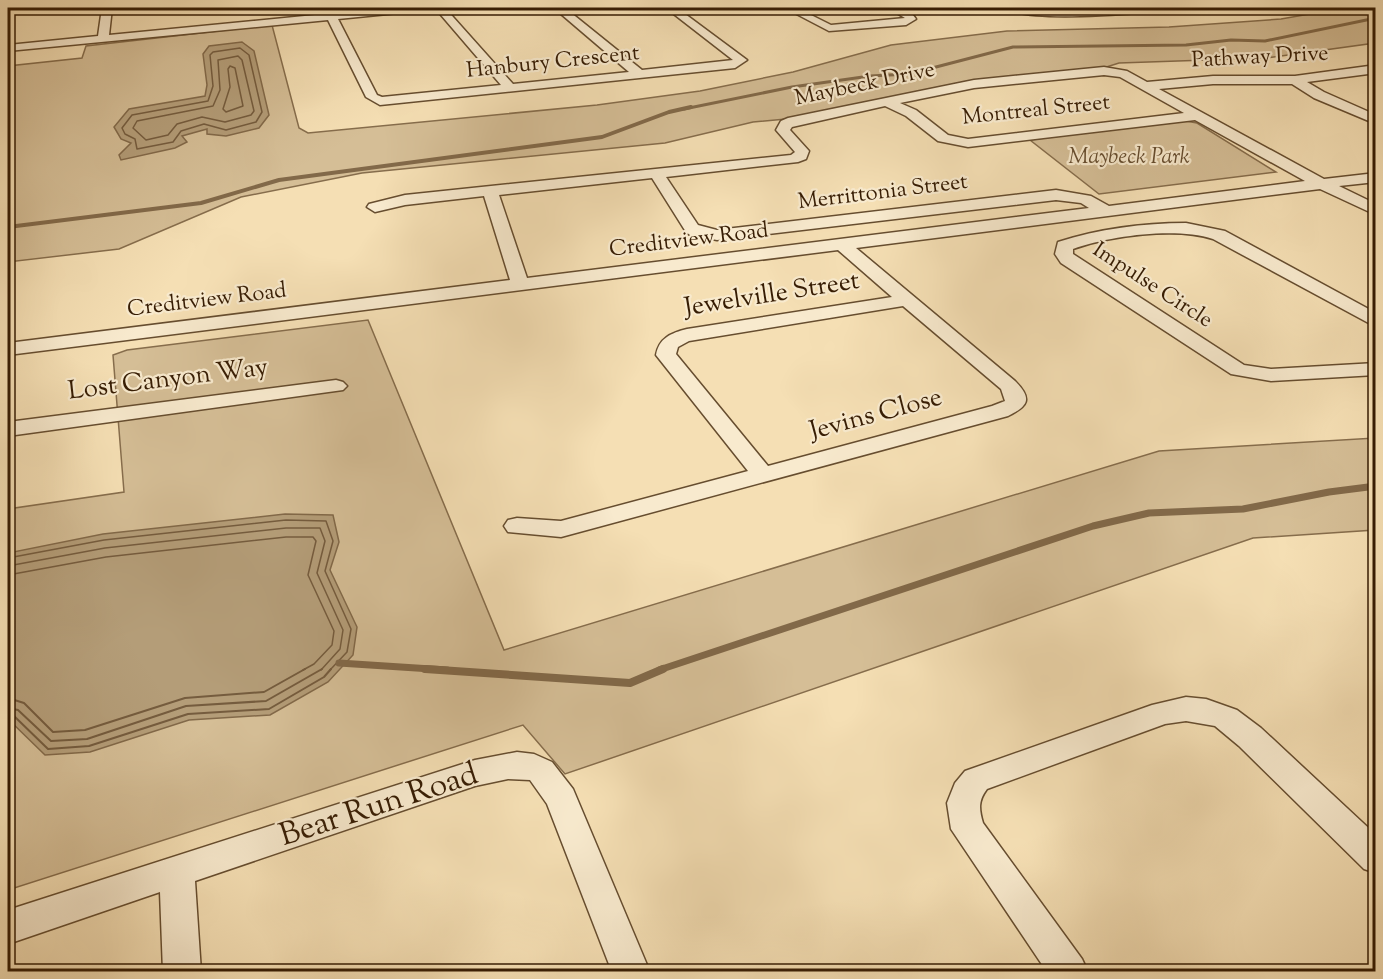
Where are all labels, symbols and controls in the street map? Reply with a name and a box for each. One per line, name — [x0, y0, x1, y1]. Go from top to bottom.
street label: Hanbury Crescent — [465, 38, 642, 88]
street label: Pathway Drive — [1191, 38, 1329, 78]
street label: Maybeck Drive — [792, 55, 938, 115]
street label: Montreal Street — [960, 87, 1112, 135]
park label: Maybeck Park — [1068, 142, 1190, 174]
street label: Merrittonia Street — [796, 167, 970, 219]
street label: Creditview Road — [608, 215, 770, 267]
street label: Impulse Circle — [1086, 235, 1218, 337]
street label: Jewelville Street — [680, 263, 862, 327]
street label: Creditview Road — [126, 275, 288, 327]
street label: Lost Canyon Way — [66, 349, 270, 411]
street label: Jevins Close — [804, 380, 946, 451]
street label: Bear Run Road — [274, 752, 484, 860]

